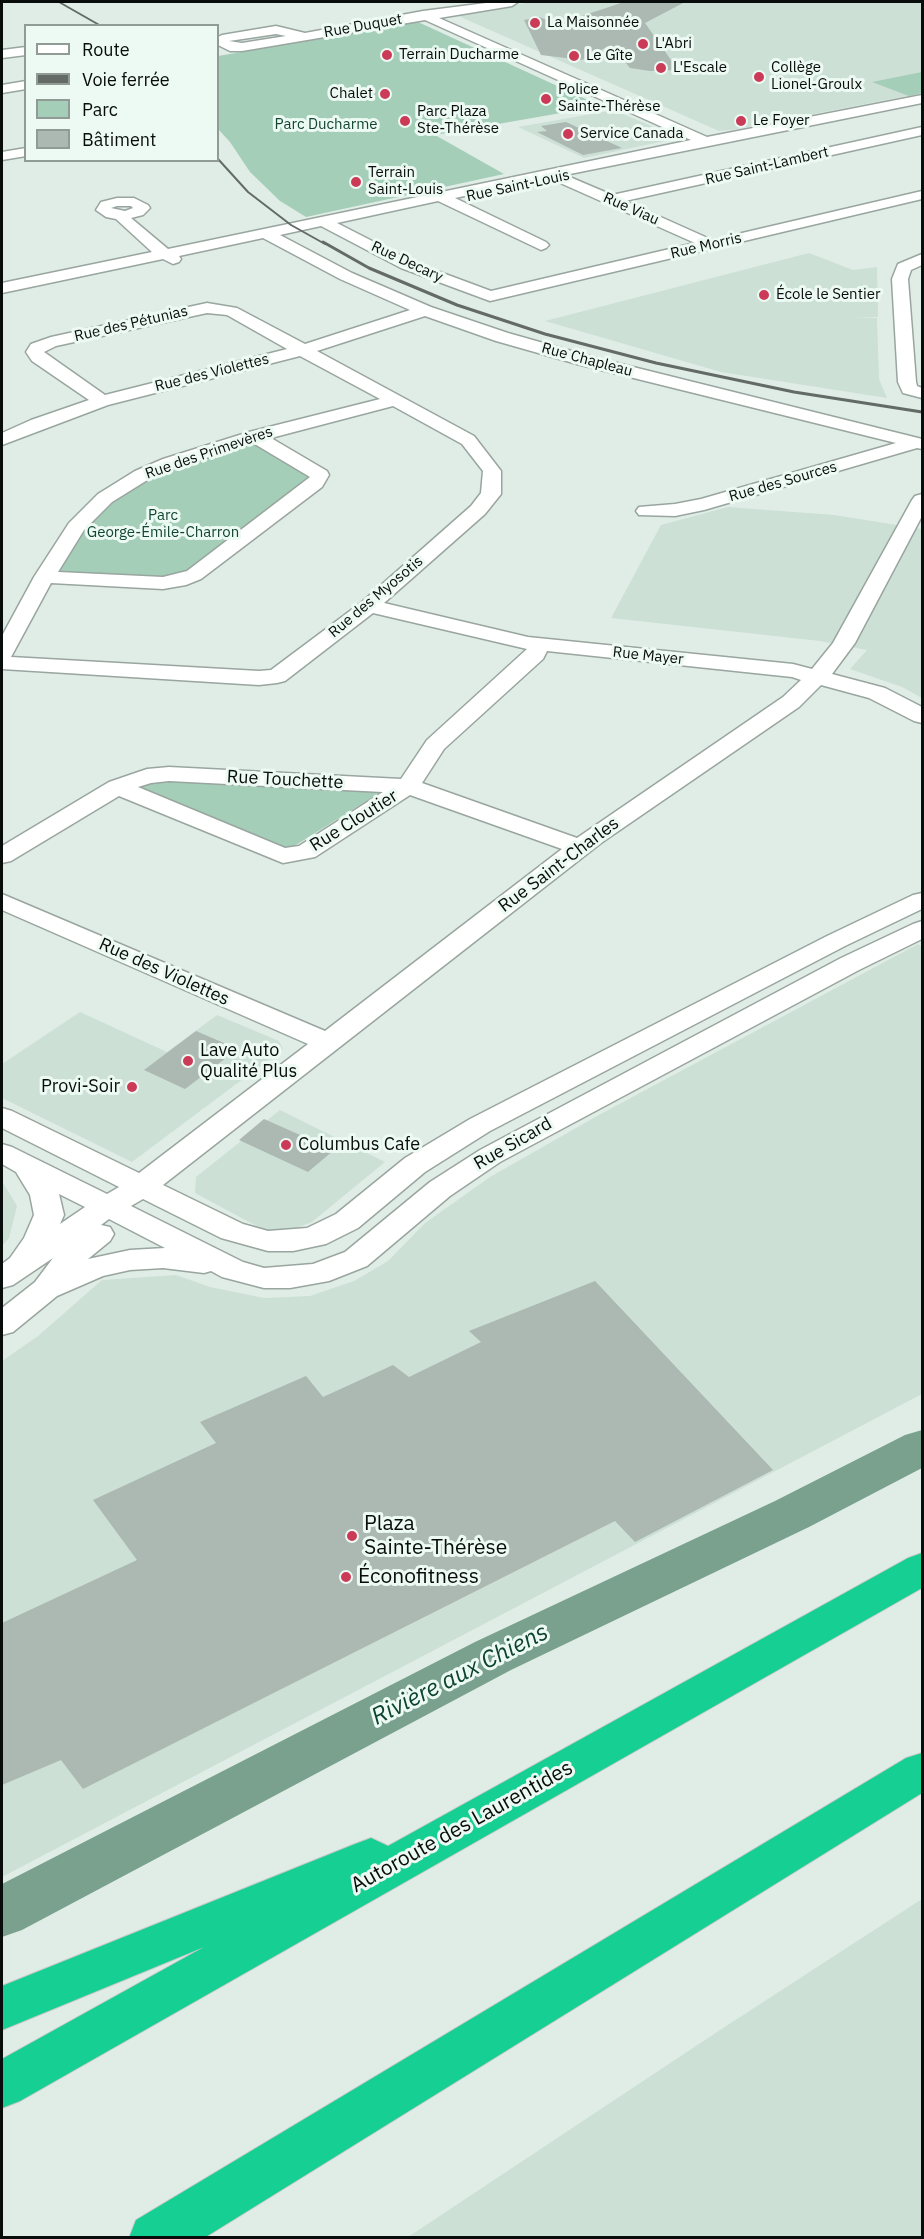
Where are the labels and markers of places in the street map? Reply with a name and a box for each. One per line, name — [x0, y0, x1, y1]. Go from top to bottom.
place label: La Maisonnée — [547, 14, 639, 32]
marker: La Maisonnée — [528, 16, 542, 30]
place label: L'Abri — [655, 35, 692, 53]
marker: L'Abri — [636, 37, 650, 51]
place label: Terrain Ducharme — [399, 46, 519, 64]
place label: Le Gîte — [586, 47, 633, 65]
marker: Terrain Ducharme — [380, 48, 394, 62]
marker: Le Gîte — [567, 49, 581, 63]
place label: L'Escale — [673, 59, 727, 77]
place label: Collège Lionel-Groulx — [771, 59, 862, 94]
marker: L'Escale — [654, 61, 668, 75]
marker: Collège Lionel-Groulx — [752, 70, 766, 84]
place label: Police Sainte-Thérèse — [558, 81, 660, 116]
place label: Chalet — [330, 85, 373, 103]
marker: Chalet — [378, 87, 392, 101]
marker: Police Sainte-Thérèse — [539, 92, 553, 106]
place label: Parc Plaza Ste-Thérèse — [417, 103, 499, 138]
place label: Le Foyer — [753, 112, 810, 130]
marker: Parc Plaza Ste-Thérèse — [398, 114, 412, 128]
marker: Le Foyer — [734, 114, 748, 128]
place label: Service Canada — [580, 125, 684, 143]
marker: Service Canada — [561, 127, 575, 141]
place label: Terrain Saint-Louis — [368, 164, 443, 199]
marker: Terrain Saint-Louis — [349, 175, 363, 189]
place label: École le Sentier — [776, 286, 880, 304]
marker: École le Sentier — [757, 288, 771, 302]
place label: Lave Auto Qualité Plus — [200, 1040, 297, 1082]
marker: Lave Auto Qualité Plus — [181, 1054, 195, 1068]
place label: Provi-Soir — [41, 1076, 120, 1098]
marker: Provi-Soir — [125, 1080, 139, 1094]
place label: Columbus Cafe — [298, 1134, 420, 1156]
marker: Columbus Cafe — [279, 1138, 293, 1152]
place label: Plaza Sainte-Thérèse — [364, 1511, 507, 1561]
marker: Plaza Sainte-Thérèse — [345, 1529, 359, 1543]
place label: Éconofitness — [358, 1564, 479, 1590]
marker: Éconofitness — [339, 1570, 353, 1584]

